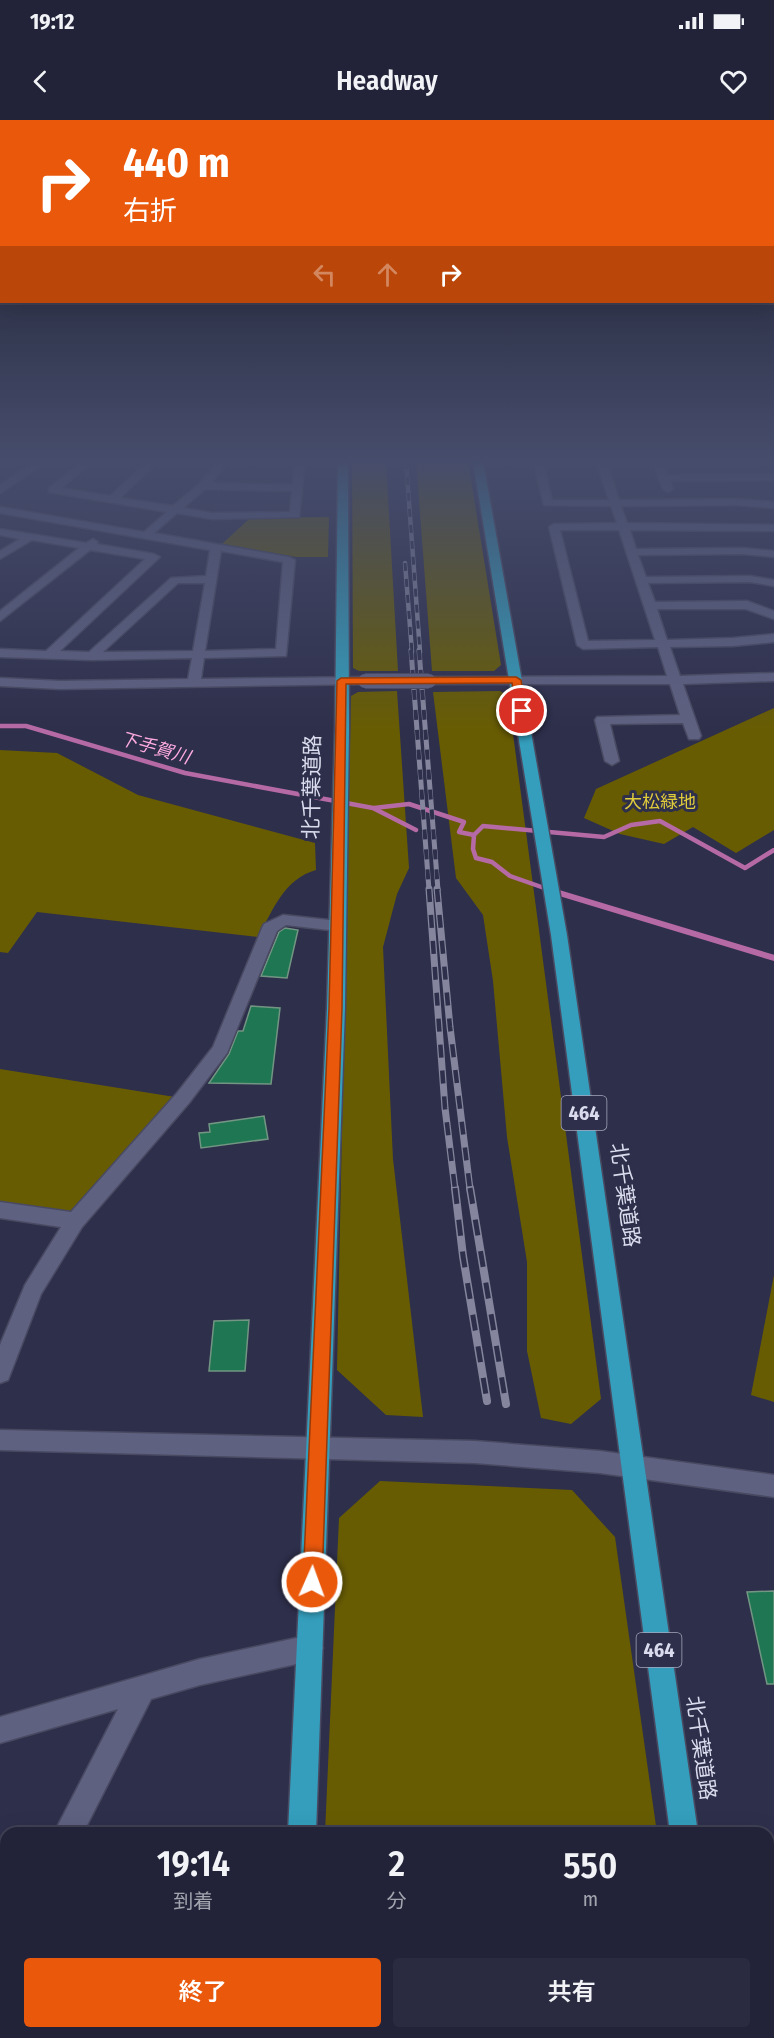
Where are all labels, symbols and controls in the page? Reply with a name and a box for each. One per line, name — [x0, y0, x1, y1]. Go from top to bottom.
text: 19:12 — [30, 8, 74, 35]
icon: back — [24, 65, 57, 98]
text: Headway — [336, 65, 438, 97]
icon: heart — [717, 65, 750, 98]
text: 440 m — [123, 138, 230, 188]
icon: right — [24, 144, 102, 222]
text: 右折 — [123, 195, 177, 227]
icon: left — [308, 258, 341, 291]
icon: ahead — [371, 258, 404, 291]
icon: right — [434, 258, 467, 291]
pin — [496, 685, 547, 736]
icon: arrive — [505, 694, 538, 727]
water label: 下手賀川 — [117, 728, 195, 769]
street label: 北千葉道路 — [298, 734, 326, 840]
park label: 大松緑地 — [624, 791, 696, 813]
road number: 464 — [562, 1096, 606, 1130]
street label: 北千葉道路 — [605, 1141, 645, 1249]
position arrow — [280, 1550, 344, 1614]
road number: 464 — [636, 1633, 682, 1667]
street label: 北千葉道路 — [681, 1694, 721, 1802]
text: 19:14 — [157, 1842, 230, 1886]
text: 2 — [388, 1842, 405, 1886]
text: 550 — [563, 1844, 617, 1888]
text: m — [583, 1887, 598, 1911]
text: 到着 — [173, 1889, 213, 1913]
text: 分 — [387, 1889, 407, 1913]
button: 終了 — [24, 1958, 381, 2027]
button: 共有 — [393, 1958, 750, 2027]

